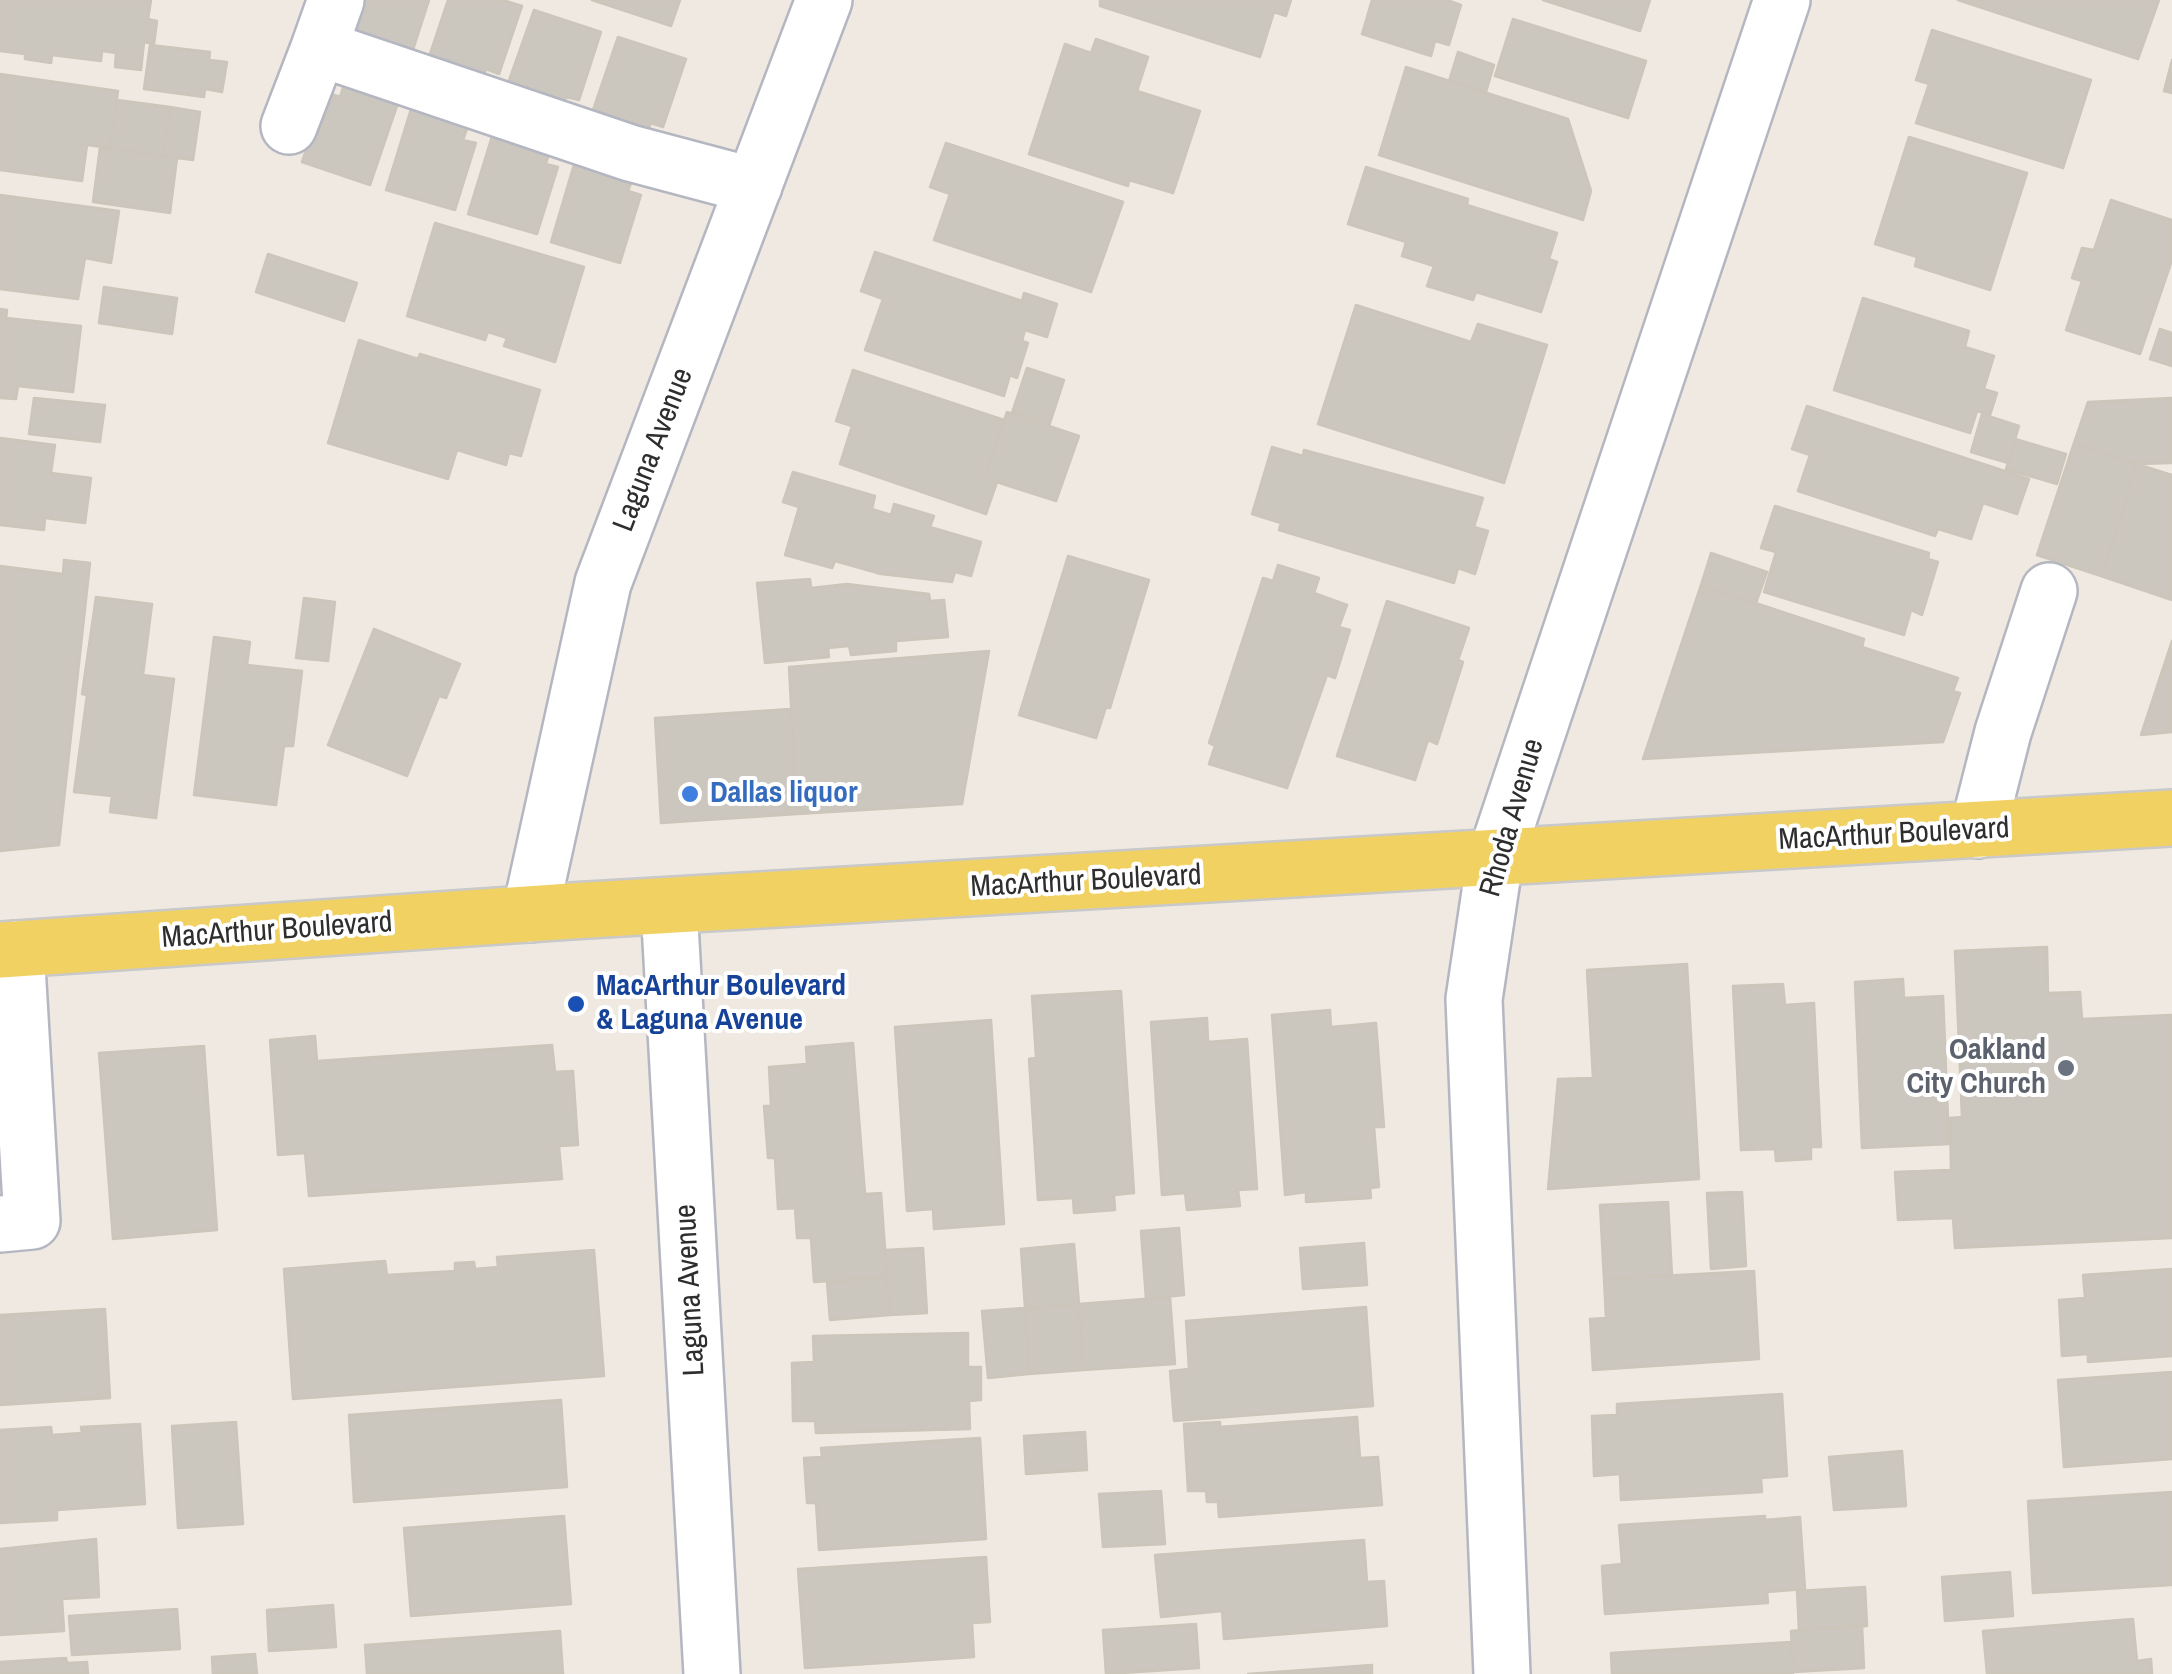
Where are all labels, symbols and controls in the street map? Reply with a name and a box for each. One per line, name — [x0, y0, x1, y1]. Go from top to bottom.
street label: Laguna Avenue — [606, 363, 702, 537]
street label: Rhoda Avenue — [1473, 735, 1553, 901]
place label: Dallas liquor — [710, 776, 858, 812]
marker: Dallas liquor — [679, 783, 701, 805]
street label: MacArthur Boulevard — [1778, 811, 2010, 859]
street label: MacArthur Boulevard — [970, 858, 1202, 906]
street label: MacArthur Boulevard — [160, 905, 394, 957]
place label: MacArthur Boulevard & Laguna Avenue — [596, 969, 846, 1040]
marker: MacArthur Boulevard & Laguna Avenue — [565, 993, 587, 1015]
place label: Oakland City Church — [1907, 1033, 2046, 1104]
marker: Oakland City Church — [2055, 1057, 2077, 1079]
street label: Laguna Avenue — [669, 1203, 713, 1377]

